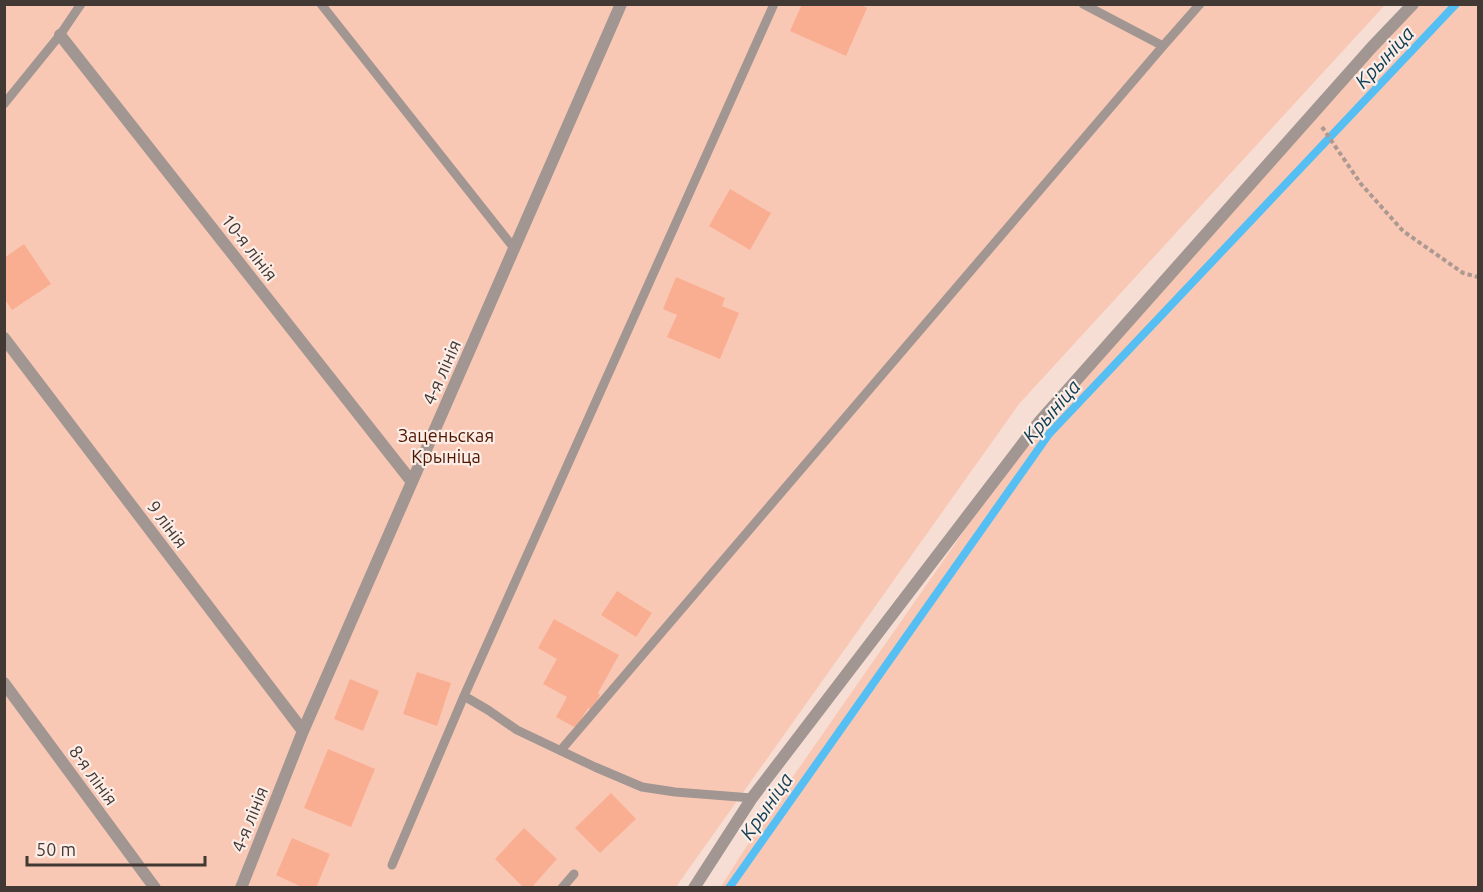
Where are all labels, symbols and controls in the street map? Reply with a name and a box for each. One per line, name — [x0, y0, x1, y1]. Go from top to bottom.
water label: Крыніца — [1350, 21, 1418, 93]
street label: 10-я лінія — [218, 210, 282, 284]
street label: 4-я лінія — [418, 337, 464, 407]
water label: Крыніца — [1017, 375, 1085, 447]
park label: Заценьская Крыніца — [398, 425, 494, 466]
street label: 9 лінія — [144, 497, 192, 551]
street label: 8-я лінія — [66, 741, 122, 809]
water label: Крыніца — [735, 768, 797, 844]
street label: 4-я лінія — [227, 783, 271, 855]
scale bar — [27, 829, 206, 867]
text: 50 m — [36, 839, 76, 859]

